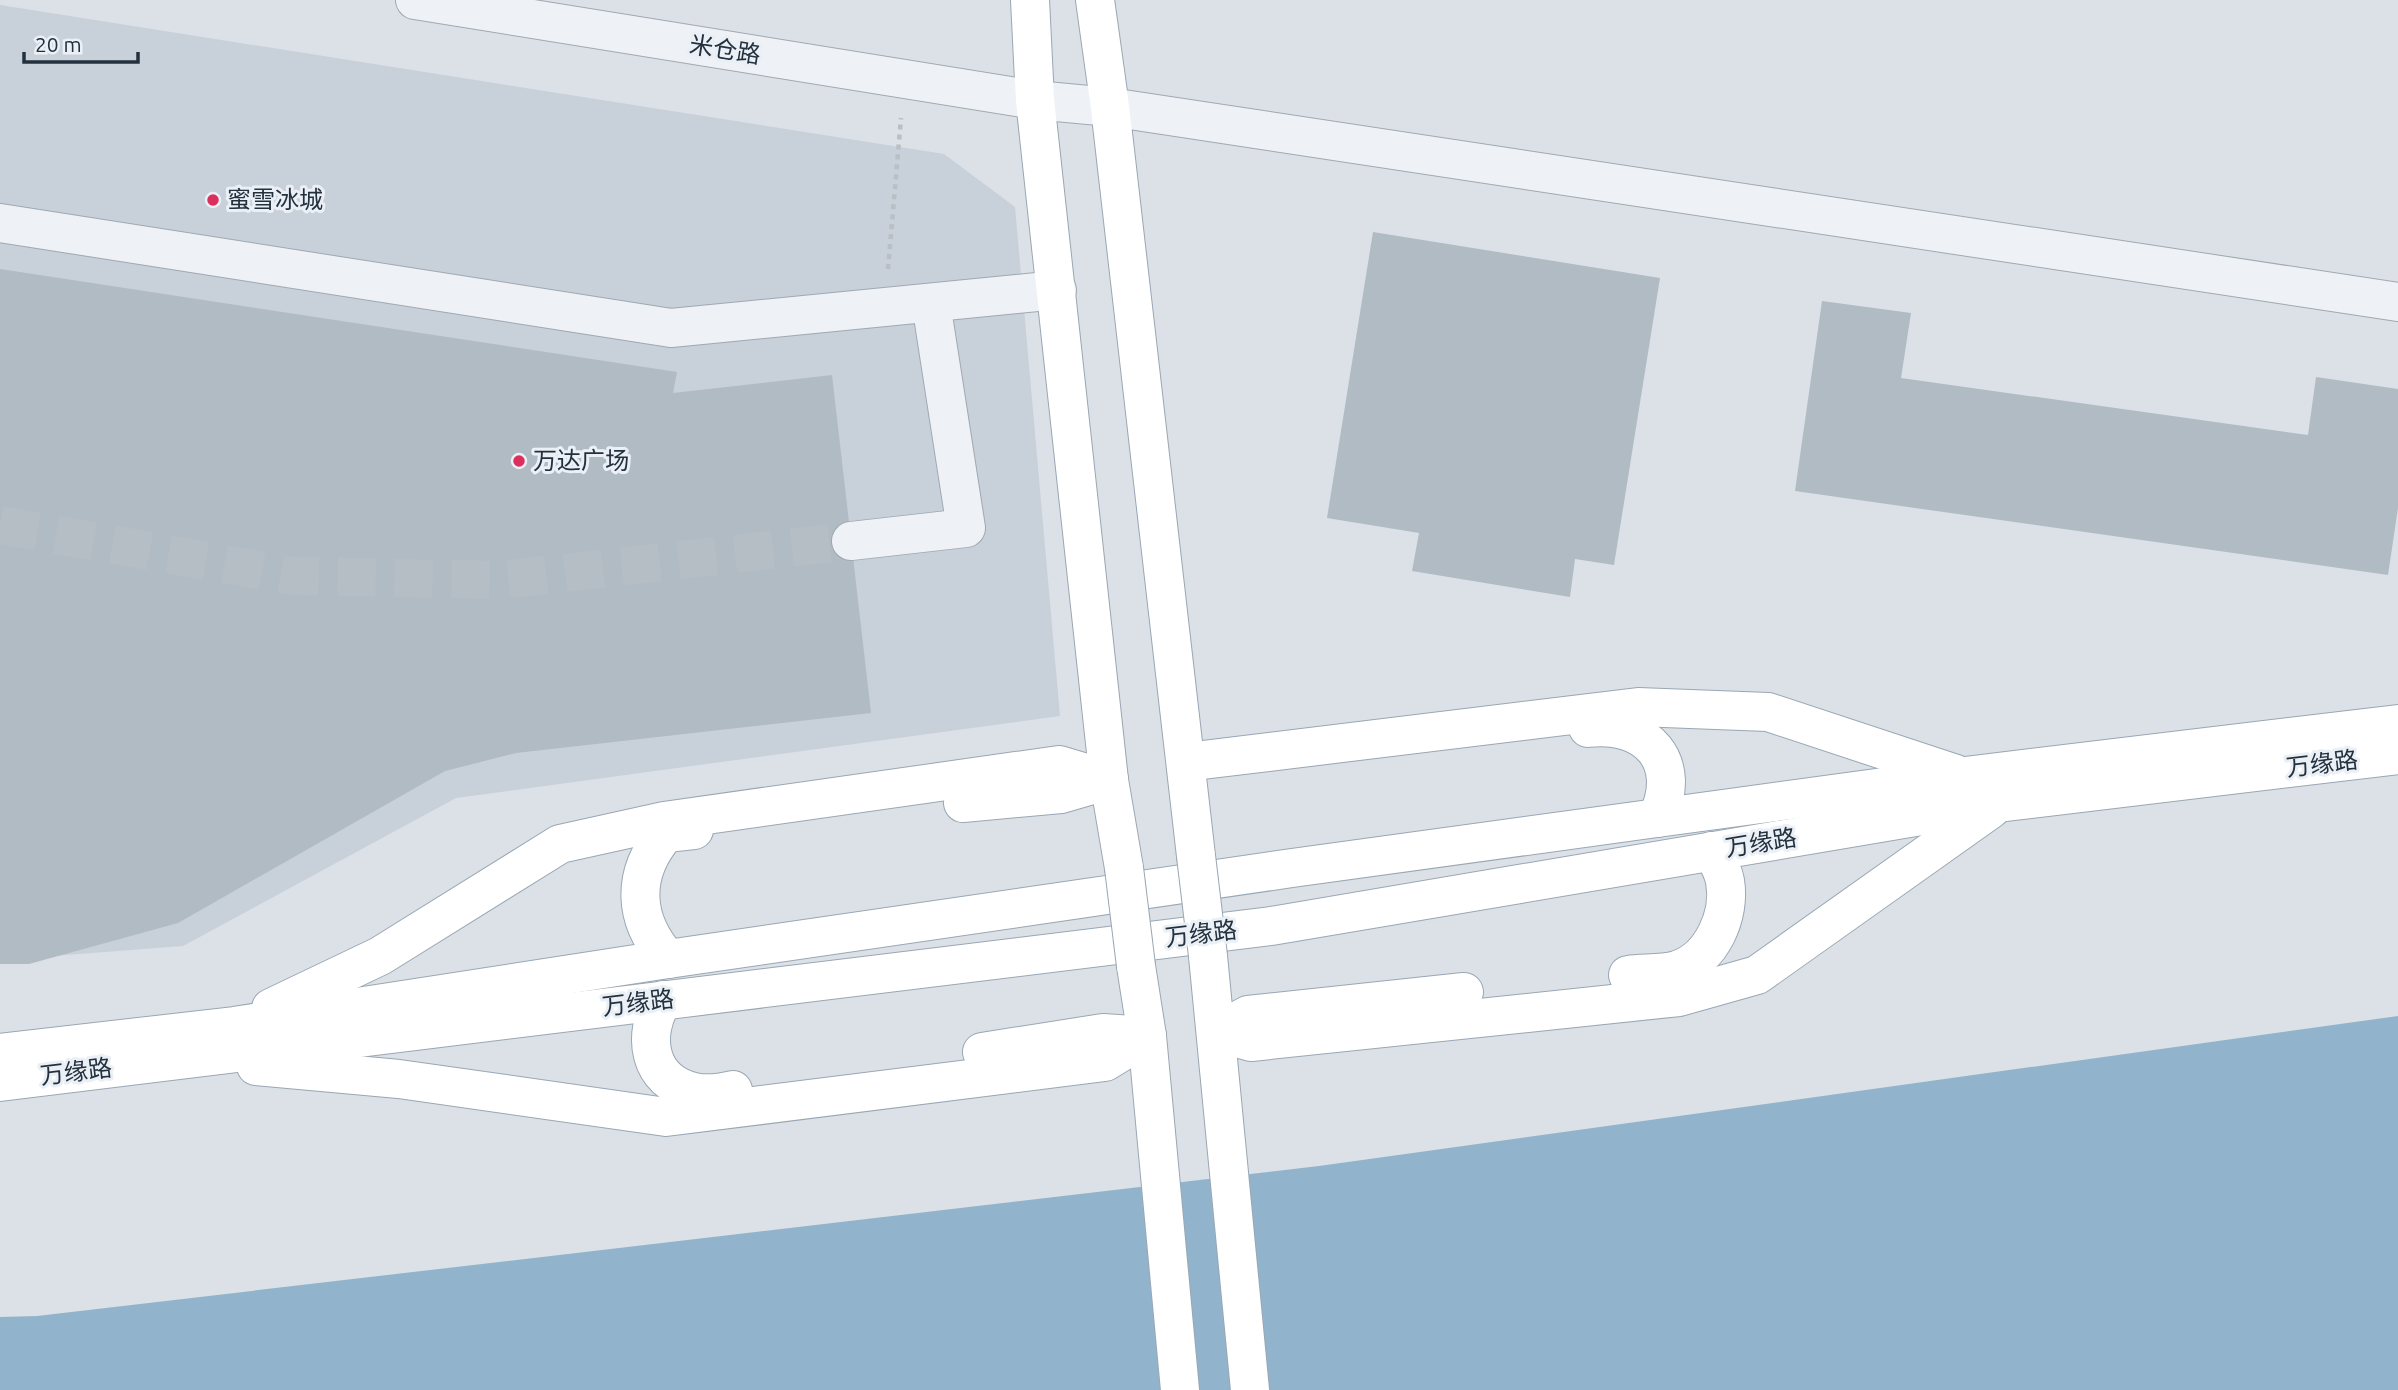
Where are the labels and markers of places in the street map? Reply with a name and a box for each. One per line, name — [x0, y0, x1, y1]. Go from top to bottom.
place label: 蜜雪冰城 — [227, 186, 323, 213]
marker: 蜜雪冰城 — [205, 192, 221, 208]
place label: 万达广场 — [533, 447, 629, 474]
marker: 万达广场 — [511, 453, 527, 469]

